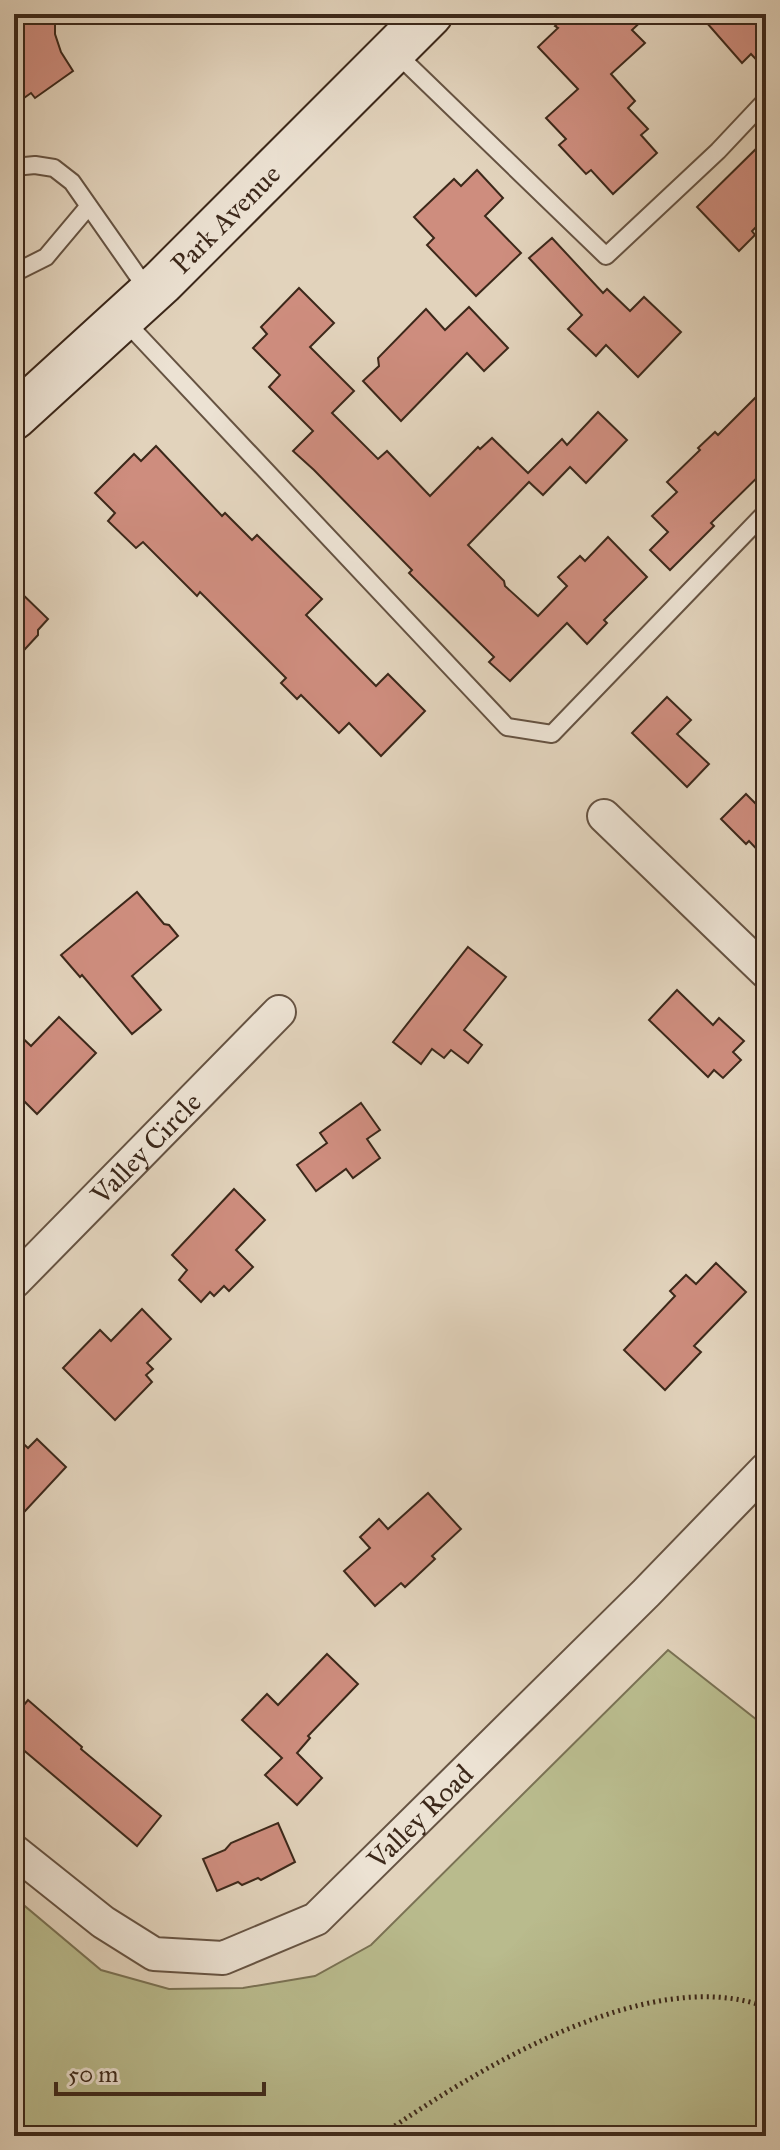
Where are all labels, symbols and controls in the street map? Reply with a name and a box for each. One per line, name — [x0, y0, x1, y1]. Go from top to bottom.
street label: Park Avenue — [163, 156, 288, 281]
street label: Valley Circle — [82, 1085, 208, 1212]
street label: Valley Road — [359, 1757, 480, 1877]
scale bar — [56, 2046, 264, 2096]
text: 50 m — [68, 2059, 118, 2089]

